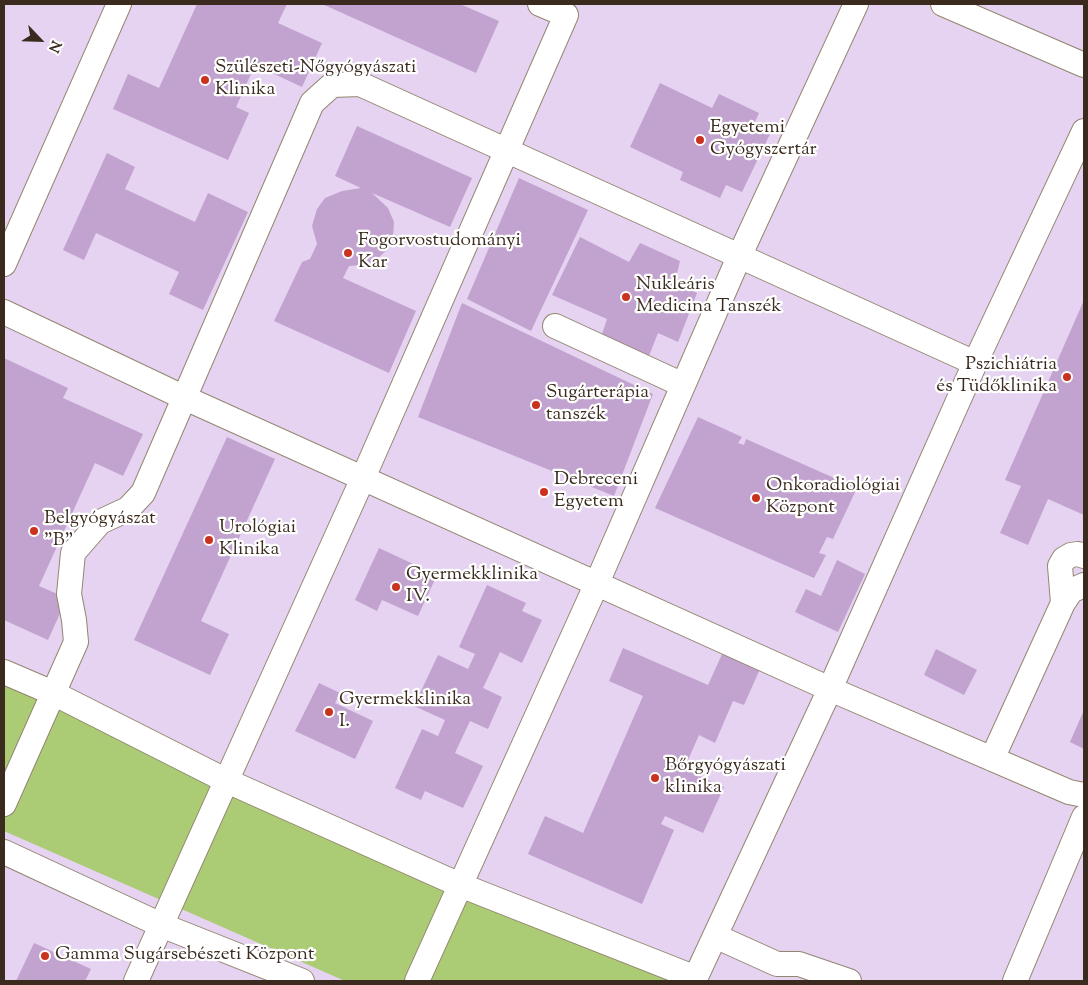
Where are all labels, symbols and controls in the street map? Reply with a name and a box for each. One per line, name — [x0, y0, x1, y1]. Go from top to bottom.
north arrow — [15, 15, 65, 65]
text: N — [42, 37, 65, 55]
place label: Szülészeti-Nőgyógyászati Klinika — [215, 58, 416, 102]
marker: Szülészeti-Nőgyógyászati Klinika — [199, 74, 211, 86]
place label: Egyetemi Gyógyszertár — [710, 118, 817, 162]
marker: Egyetemi Gyógyszertár — [694, 134, 706, 146]
place label: Fogorvostudományi Kar — [358, 231, 521, 275]
marker: Fogorvostudományi Kar — [342, 247, 354, 259]
place label: Nukleáris Medicina Tanszék — [636, 275, 782, 319]
marker: Nukleáris Medicina Tanszék — [620, 291, 632, 303]
place label: Pszichiátria és Tüdőklinika — [936, 355, 1057, 399]
marker: Pszichiátria és Tüdőklinika — [1061, 371, 1073, 383]
place label: Sugárterápia tanszék — [546, 383, 649, 427]
marker: Sugárterápia tanszék — [530, 399, 542, 411]
place label: Debreceni Egyetem — [554, 470, 638, 514]
place label: Onkoradiológiai Központ — [766, 476, 900, 520]
marker: Debreceni Egyetem — [538, 486, 550, 498]
marker: Onkoradiológiai Központ — [750, 492, 762, 504]
place label: Belgyógyászat "B" — [44, 509, 156, 553]
place label: Urológiai Klinika — [219, 518, 296, 562]
marker: Belgyógyászat "B" — [28, 525, 40, 537]
marker: Urológiai Klinika — [203, 534, 215, 546]
place label: Gyermekklinika IV. — [406, 565, 538, 609]
marker: Gyermekklinika IV. — [390, 581, 402, 593]
place label: Gyermekklinika I. — [339, 690, 471, 734]
marker: Gyermekklinika I. — [323, 706, 335, 718]
place label: Bőrgyógyászati klinika — [665, 756, 786, 800]
marker: Bőrgyógyászati klinika — [649, 772, 661, 784]
place label: Gamma Sugársebészeti Központ — [55, 945, 314, 967]
marker: Gamma Sugársebészeti Központ — [39, 950, 51, 962]

